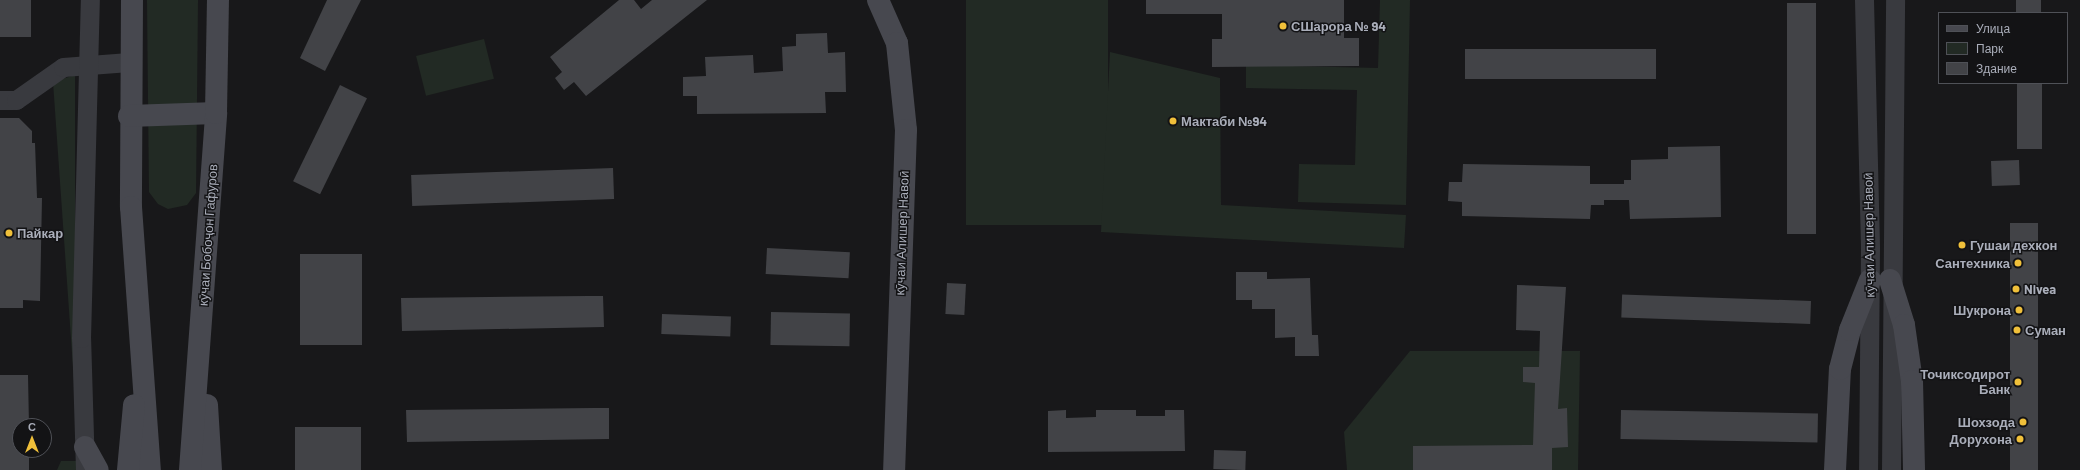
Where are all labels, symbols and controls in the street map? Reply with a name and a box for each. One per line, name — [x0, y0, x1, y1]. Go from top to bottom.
legend — [1938, 12, 2068, 84]
place label: СШарора № 94 — [1291, 18, 1386, 34]
marker: СШарора № 94 — [1278, 21, 1288, 31]
text: Улица — [1976, 21, 2010, 35]
text: Парк — [1976, 41, 2003, 55]
text: Здание — [1976, 61, 2017, 75]
place label: Мактаби №94 — [1181, 113, 1267, 129]
marker: Мактаби №94 — [1168, 116, 1178, 126]
street label: кӯчаи Бобоҷон Гафуров — [195, 164, 221, 306]
street label: кӯчаи Алишер Навоӣ — [892, 170, 912, 296]
street label: кӯчаи Алишер Навоӣ — [1860, 172, 1878, 298]
place label: Пайкар — [17, 225, 63, 241]
marker: Пайкар — [4, 228, 14, 238]
place label: Гушаи дехкон — [1970, 237, 2057, 253]
marker: Гушаи дехкон — [1957, 240, 1967, 250]
place label: Сантехника — [1935, 255, 2010, 271]
marker: Сантехника — [2013, 258, 2023, 268]
place label: Nivea — [2024, 281, 2056, 297]
marker: Nivea — [2011, 284, 2021, 294]
place label: Шукрона — [1953, 302, 2011, 318]
marker: Шукрона — [2014, 305, 2024, 315]
place label: Суман — [2025, 322, 2066, 338]
marker: Суман — [2012, 325, 2022, 335]
place label: Точиксодирот Банк — [1920, 367, 2010, 398]
marker: Точиксодирот Банк — [2013, 377, 2023, 387]
place label: Шохзода — [1958, 414, 2015, 430]
marker: Шохзода — [2018, 417, 2028, 427]
north arrow — [12, 418, 52, 458]
text: С — [28, 420, 36, 433]
place label: Дорухона — [1950, 431, 2012, 447]
marker: Дорухона — [2015, 434, 2025, 444]

